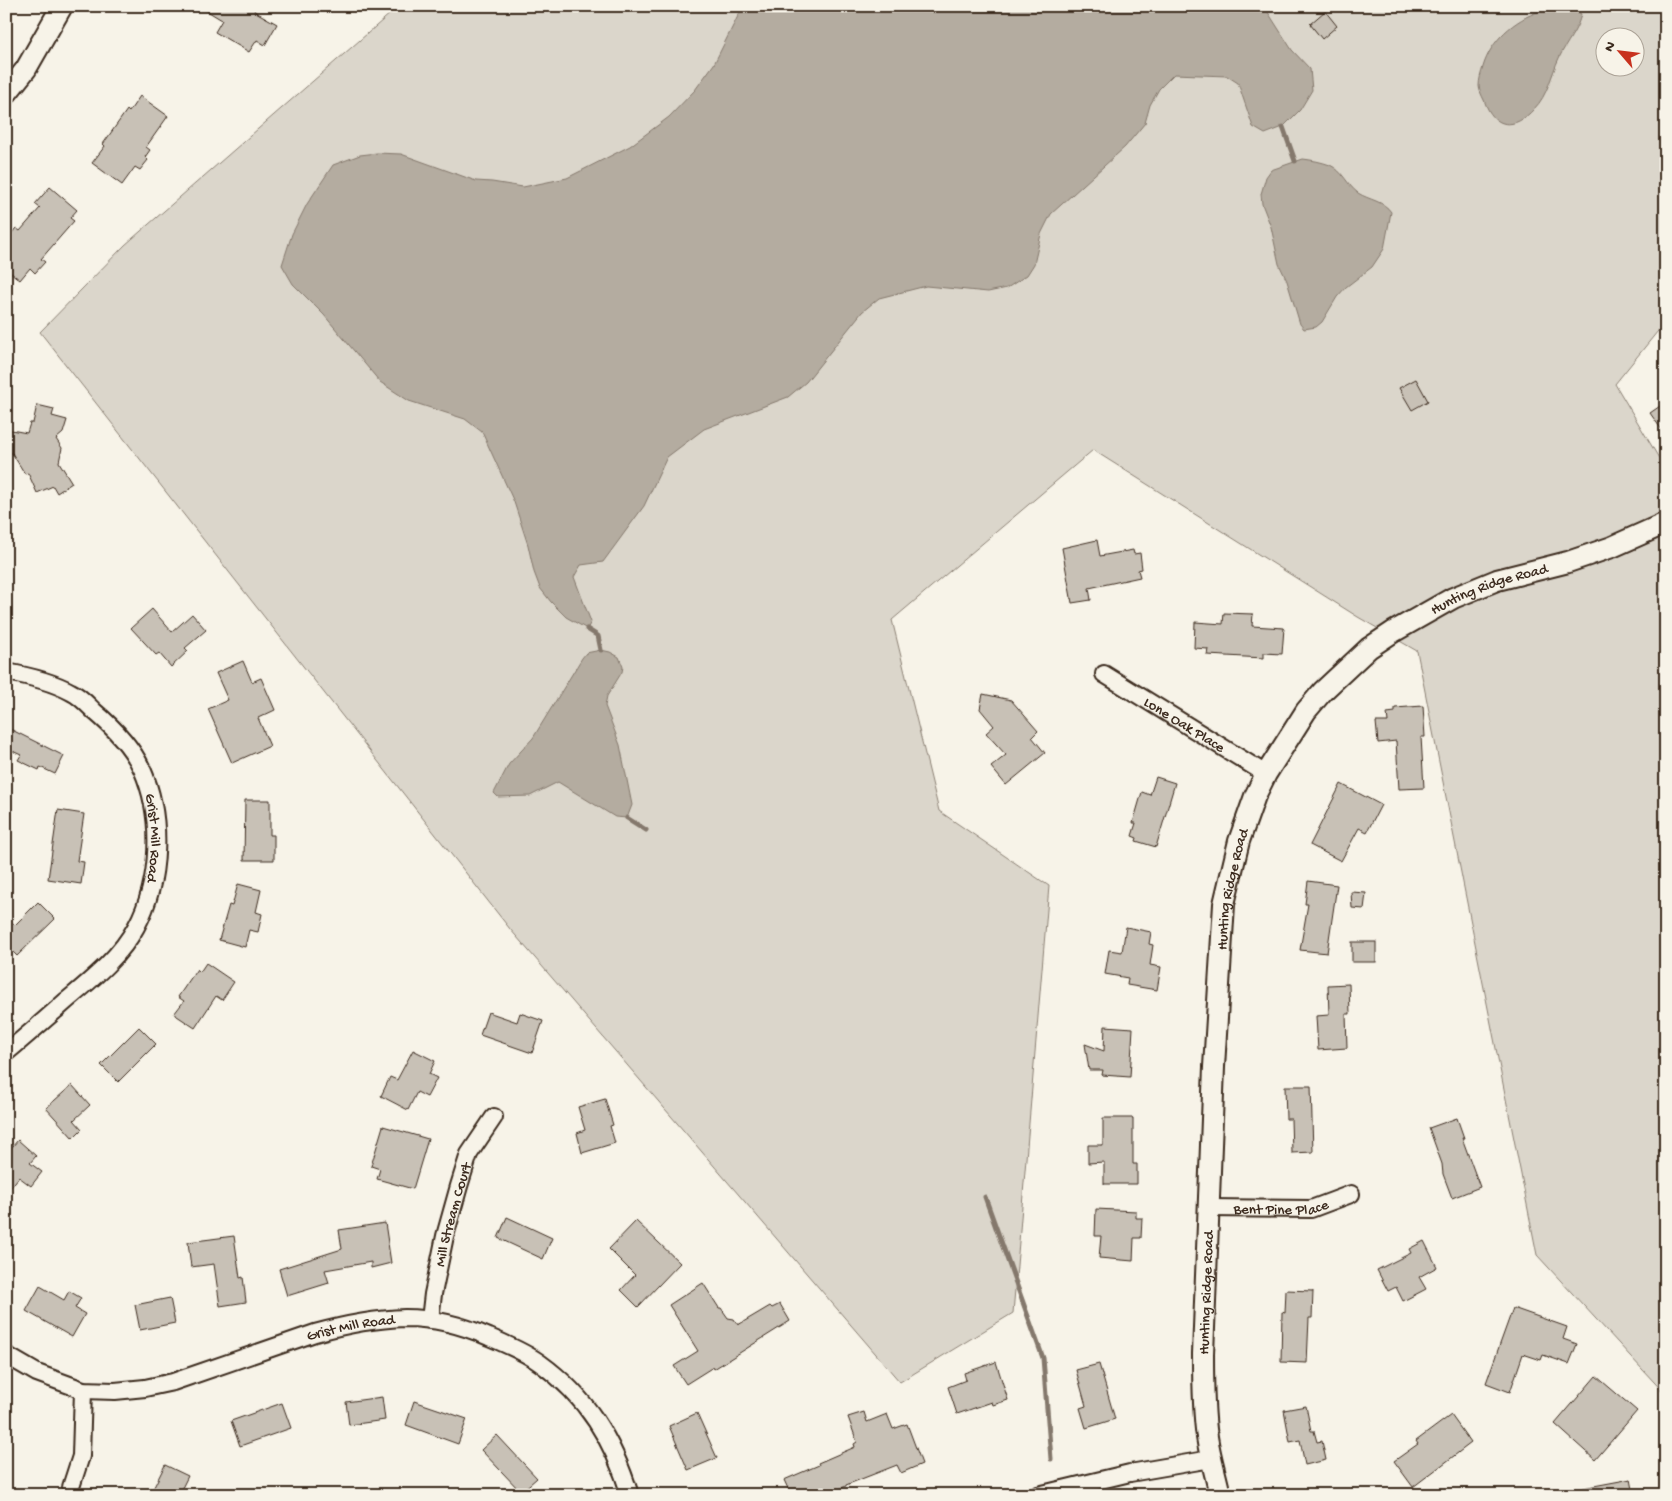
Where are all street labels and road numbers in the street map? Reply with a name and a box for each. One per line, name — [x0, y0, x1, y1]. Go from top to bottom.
street label: Hunting Ridge Road — [1428, 560, 1551, 620]
street label: Lone Oak Place — [1140, 694, 1228, 758]
street label: Grist Mill Road — [140, 792, 163, 885]
street label: Hunting Ridge Road — [1214, 825, 1254, 951]
street label: Mill Stream Court — [432, 1159, 477, 1268]
street label: Bent Pine Place — [1232, 1196, 1331, 1221]
street label: Hunting Ridge Road — [1196, 1229, 1219, 1355]
street label: Grist Mill Road — [304, 1311, 397, 1346]

